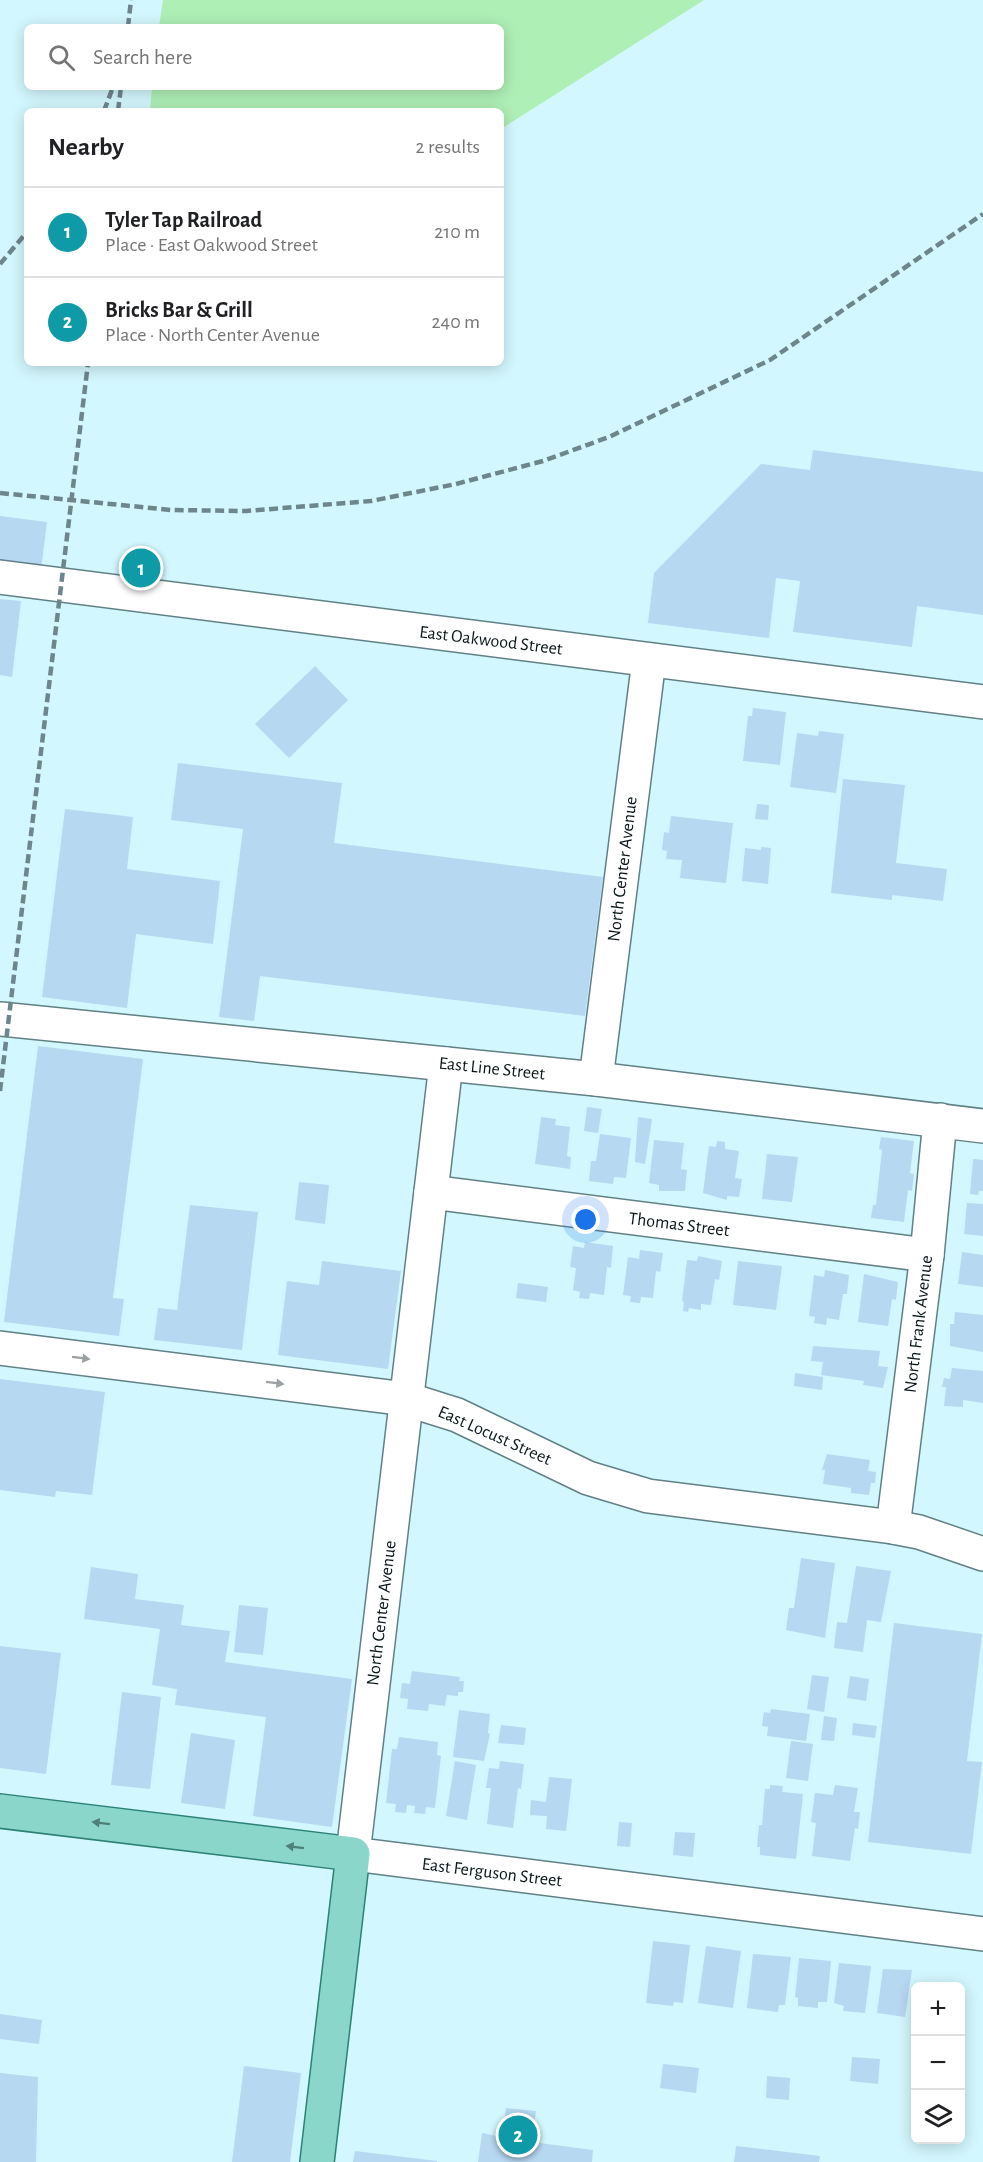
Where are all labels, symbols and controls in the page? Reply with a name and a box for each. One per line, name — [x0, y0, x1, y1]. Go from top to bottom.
search box — [24, 24, 504, 90]
icon: search — [45, 41, 78, 74]
text: Search here — [93, 46, 192, 68]
text: Nearby — [48, 134, 124, 160]
text: 2 results — [416, 137, 480, 157]
text: Tyler Tap Railroad — [105, 209, 262, 231]
text: 1 — [64, 222, 71, 242]
text: 210 m — [434, 222, 480, 242]
text: Place · East Oakwood Street — [105, 235, 318, 255]
text: Bricks Bar & Grill — [105, 299, 253, 321]
text: 2 — [63, 312, 72, 332]
text: 240 m — [431, 312, 480, 332]
text: Place · North Center Avenue — [105, 325, 320, 345]
pin: 1 — [122, 546, 160, 590]
street label: East Oakwood Street — [418, 623, 564, 659]
street label: North Center Avenue — [605, 796, 641, 943]
street label: East Line Street — [438, 1054, 546, 1084]
your location — [571, 1205, 600, 1234]
street label: Thomas Street — [627, 1210, 731, 1240]
street label: North Frank Avenue — [902, 1254, 936, 1394]
one-way arrow — [72, 1354, 91, 1363]
one-way arrow — [266, 1378, 285, 1387]
street label: East Locust Street — [435, 1403, 554, 1469]
street label: North Center Avenue — [364, 1540, 400, 1687]
one-way arrow — [91, 1819, 110, 1828]
one-way arrow — [285, 1843, 304, 1852]
street label: East Ferguson Street — [421, 1855, 563, 1891]
map controls — [911, 1982, 965, 2144]
button: + — [911, 1982, 965, 2036]
button: − — [911, 2036, 965, 2090]
button: layers — [911, 2090, 965, 2144]
pin: 2 — [498, 2112, 538, 2158]

